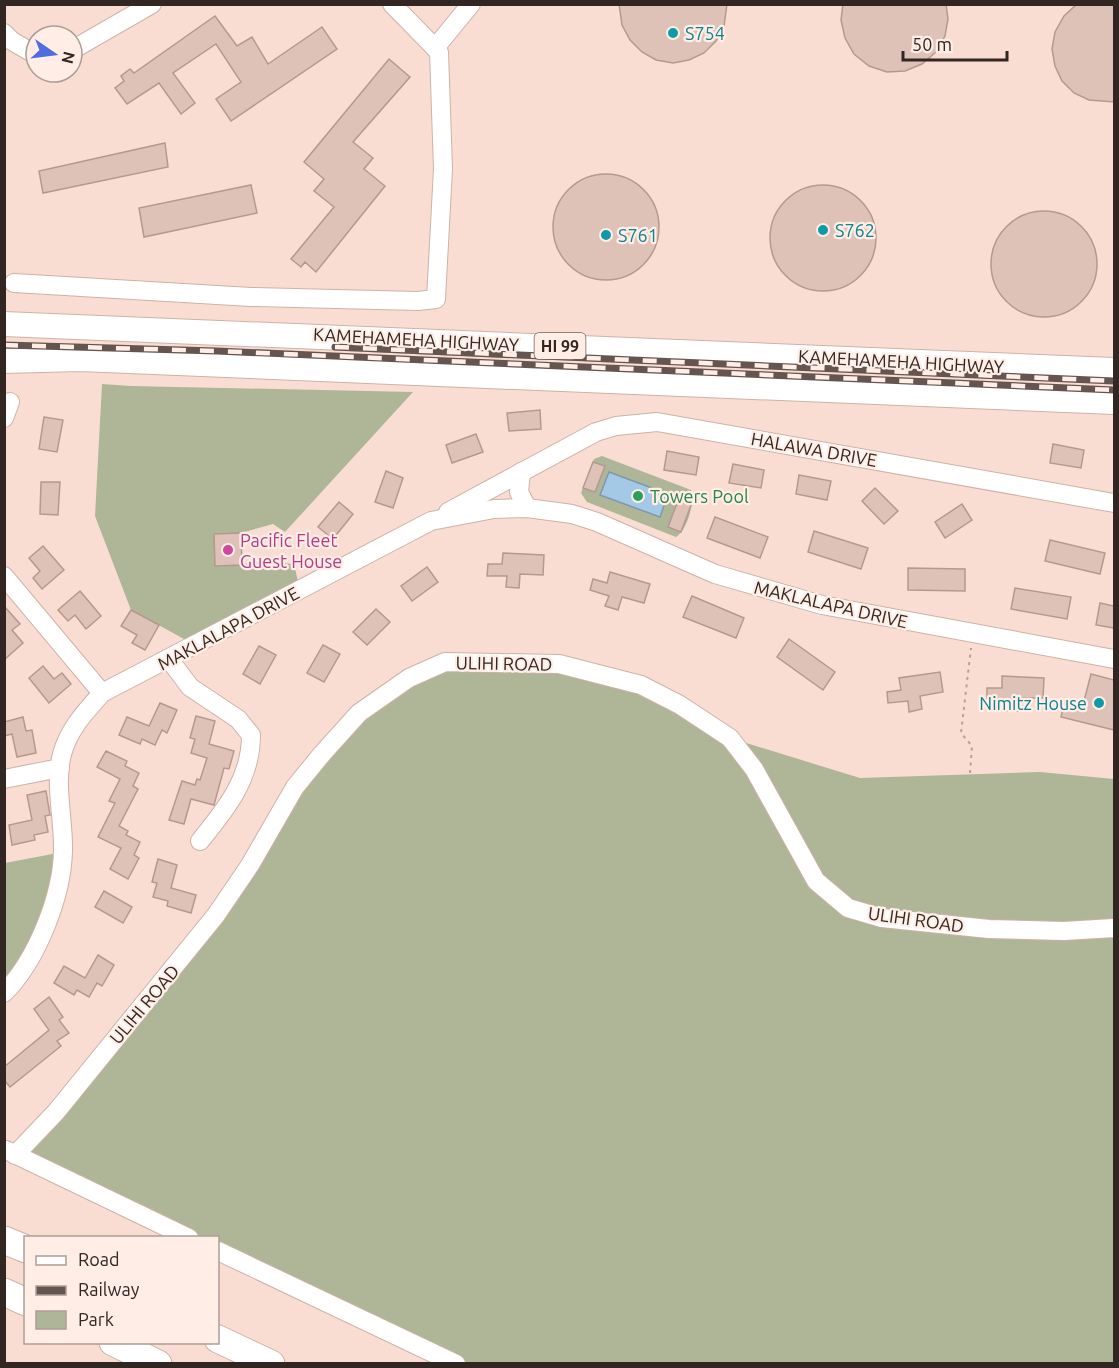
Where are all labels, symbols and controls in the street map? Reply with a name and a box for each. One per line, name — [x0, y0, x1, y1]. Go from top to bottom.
place label: S754 — [685, 23, 725, 43]
north arrow — [24, 24, 84, 84]
scale bar — [903, 24, 1006, 62]
marker: S754 — [666, 26, 680, 40]
text: 50 m — [912, 34, 952, 54]
text: N — [58, 50, 79, 66]
place label: S762 — [835, 220, 875, 240]
marker: S762 — [816, 223, 830, 237]
place label: S761 — [618, 225, 658, 245]
marker: S761 — [599, 228, 613, 242]
street label: KAMEHAMEHA HIGHWAY — [312, 324, 520, 354]
road number: HI 99 — [534, 333, 586, 359]
street label: KAMEHAMEHA HIGHWAY — [797, 346, 1005, 376]
street label: HALAWA DRIVE — [749, 428, 879, 470]
place label: Towers Pool — [650, 486, 749, 506]
marker: Towers Pool — [631, 489, 645, 503]
place label: Pacific Fleet Guest House — [240, 530, 342, 571]
marker: Pacific Fleet Guest House — [221, 543, 235, 557]
street label: MAKLALAPA DRIVE — [752, 577, 910, 631]
street label: MAKLALAPA DRIVE — [154, 582, 302, 674]
street label: ULIHI ROAD — [455, 652, 553, 674]
place label: Nimitz House — [979, 693, 1087, 713]
marker: Nimitz House — [1092, 696, 1106, 710]
street label: ULIHI ROAD — [867, 902, 965, 936]
street label: ULIHI ROAD — [105, 961, 183, 1047]
legend — [24, 1236, 219, 1344]
text: Road — [78, 1249, 120, 1269]
text: Railway — [78, 1279, 140, 1299]
text: Park — [78, 1309, 114, 1329]

